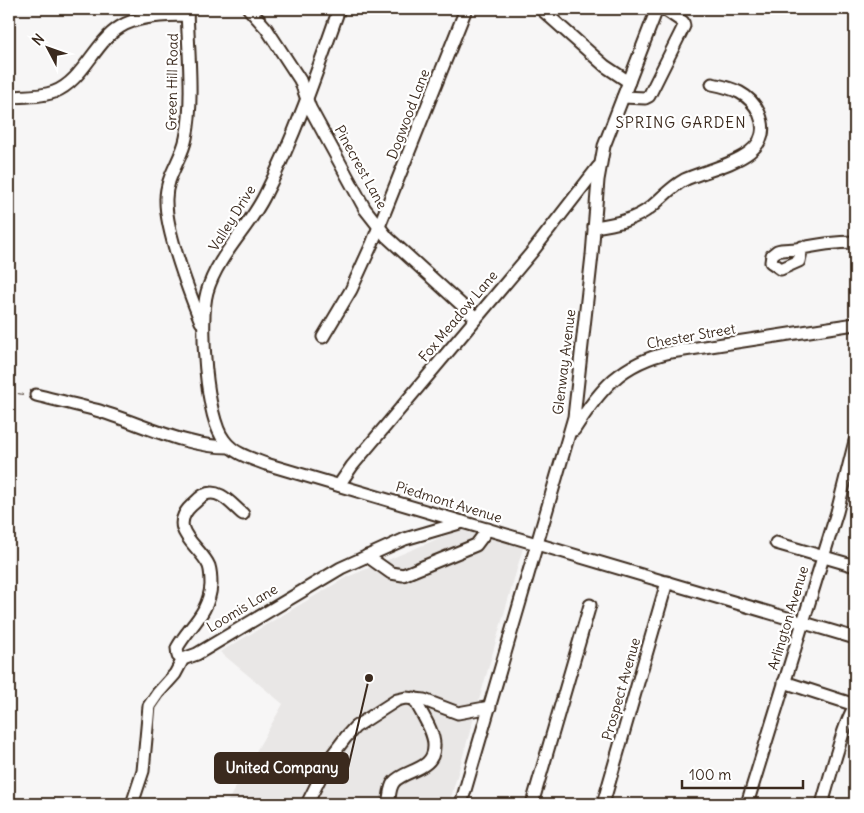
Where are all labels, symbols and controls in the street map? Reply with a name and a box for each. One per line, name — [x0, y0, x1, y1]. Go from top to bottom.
north arrow — [22, 22, 72, 72]
text: N — [28, 30, 48, 49]
street label: Green Hill Road — [162, 33, 182, 131]
street label: Dogwood Lane — [383, 66, 433, 162]
district label: SPRING GARDEN — [615, 113, 747, 132]
street label: Pinecrest Lane — [331, 122, 391, 212]
street label: Valley Drive — [205, 182, 259, 254]
street label: Fox Meadow Lane — [415, 267, 501, 365]
street label: Glenway Avenue — [549, 308, 579, 416]
street label: Chester Street — [645, 319, 737, 353]
street label: Piedmont Avenue — [394, 477, 504, 527]
street label: Arlington Avenue — [764, 564, 812, 672]
street label: Loomis Lane — [203, 580, 281, 636]
street label: Prospect Avenue — [598, 636, 644, 742]
callout: United Company — [215, 753, 348, 783]
text: United Company — [225, 758, 339, 778]
scale bar — [682, 758, 803, 790]
text: 100 m — [689, 765, 731, 784]

